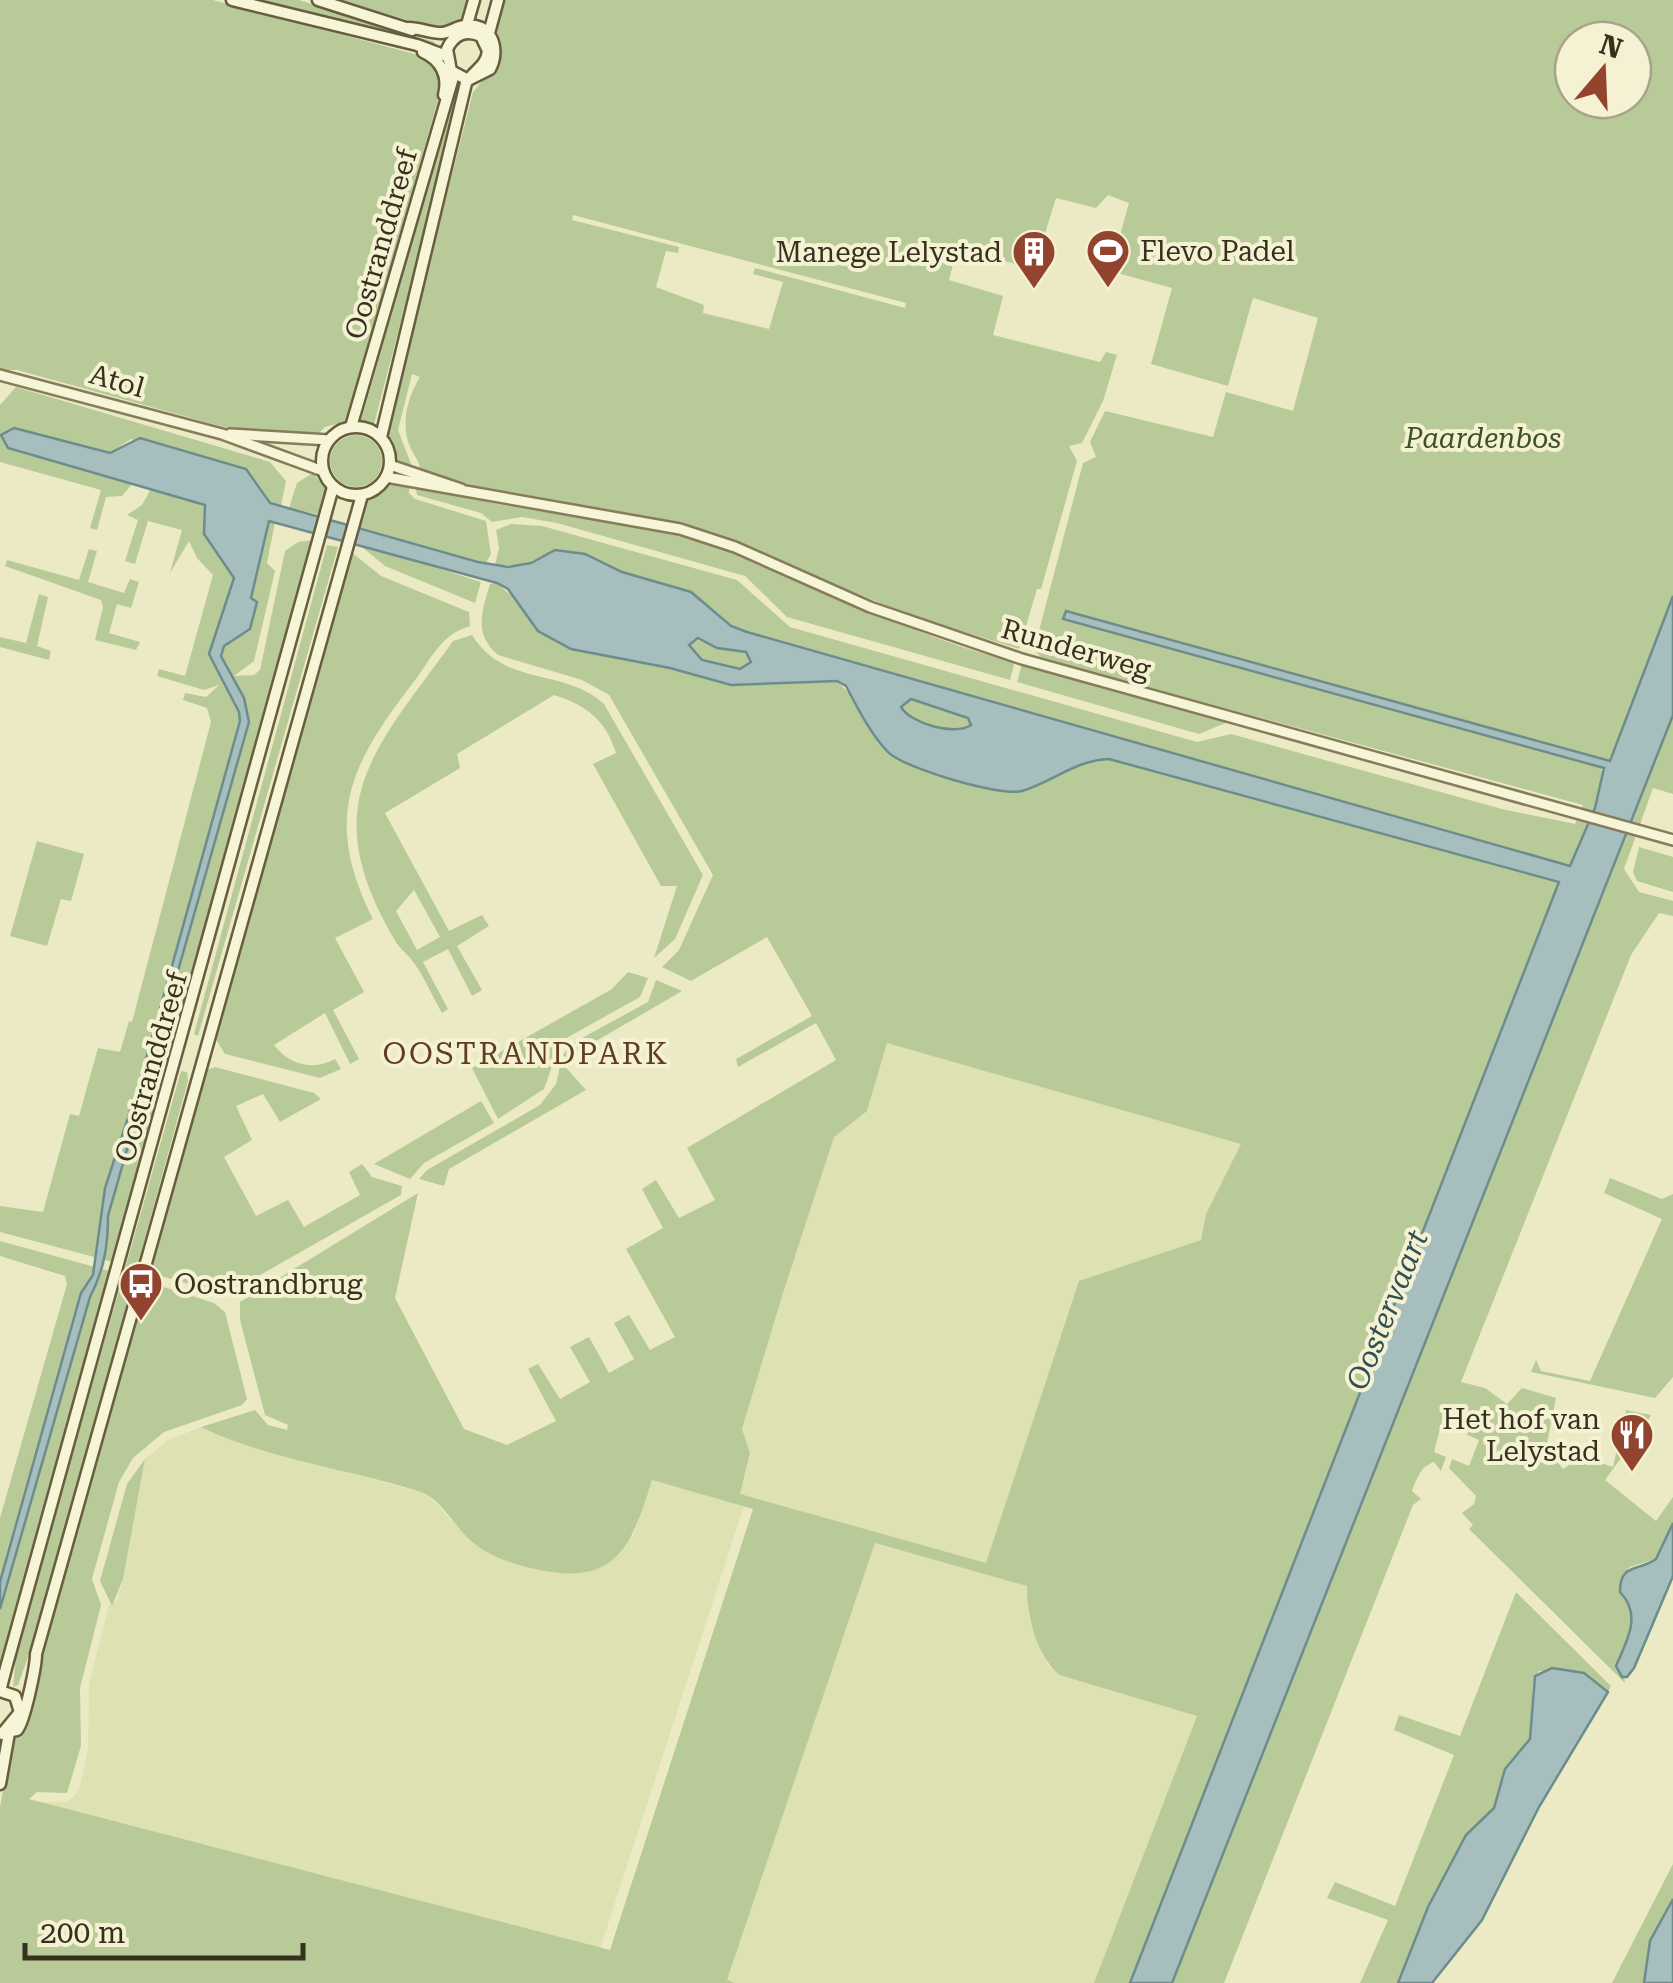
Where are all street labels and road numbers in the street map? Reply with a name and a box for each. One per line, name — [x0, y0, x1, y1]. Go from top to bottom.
street label: Oostranddreef — [338, 144, 424, 343]
street label: Atol — [86, 358, 148, 405]
street label: Runderweg — [998, 612, 1154, 686]
street label: Oostranddreef — [108, 967, 194, 1166]

